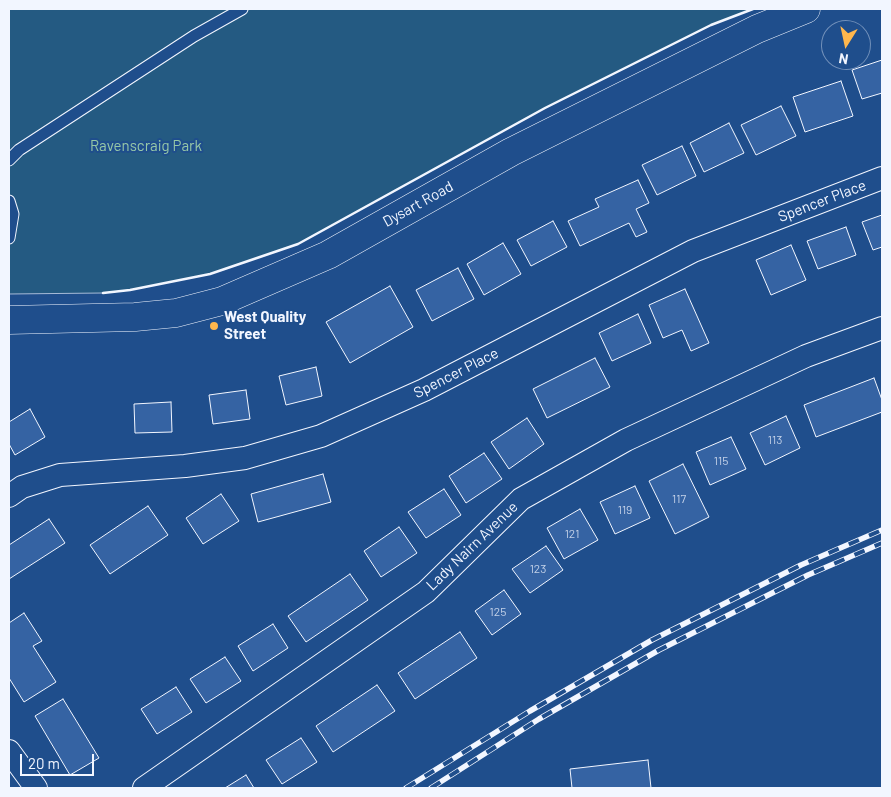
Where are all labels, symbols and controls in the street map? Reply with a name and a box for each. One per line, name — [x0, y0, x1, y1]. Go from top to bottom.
north arrow — [821, 20, 871, 70]
text: N — [837, 50, 850, 68]
park label: Ravenscraig Park — [90, 137, 202, 155]
street label: Spencer Place — [775, 176, 869, 226]
street label: Dysart Road — [380, 177, 456, 231]
place label: West Quality Street — [224, 308, 306, 343]
marker: West Quality Street — [208, 320, 220, 332]
street label: Spencer Place — [411, 344, 501, 402]
house number: 113 — [768, 433, 782, 447]
house number: 115 — [714, 454, 728, 468]
house number: 117 — [672, 492, 686, 506]
street label: Lady Nairn Avenue — [423, 498, 521, 594]
house number: 119 — [618, 503, 632, 517]
house number: 121 — [565, 527, 579, 541]
house number: 123 — [530, 562, 546, 576]
house number: 125 — [490, 605, 506, 619]
scale bar — [22, 744, 96, 776]
text: 20 m — [28, 754, 60, 772]

